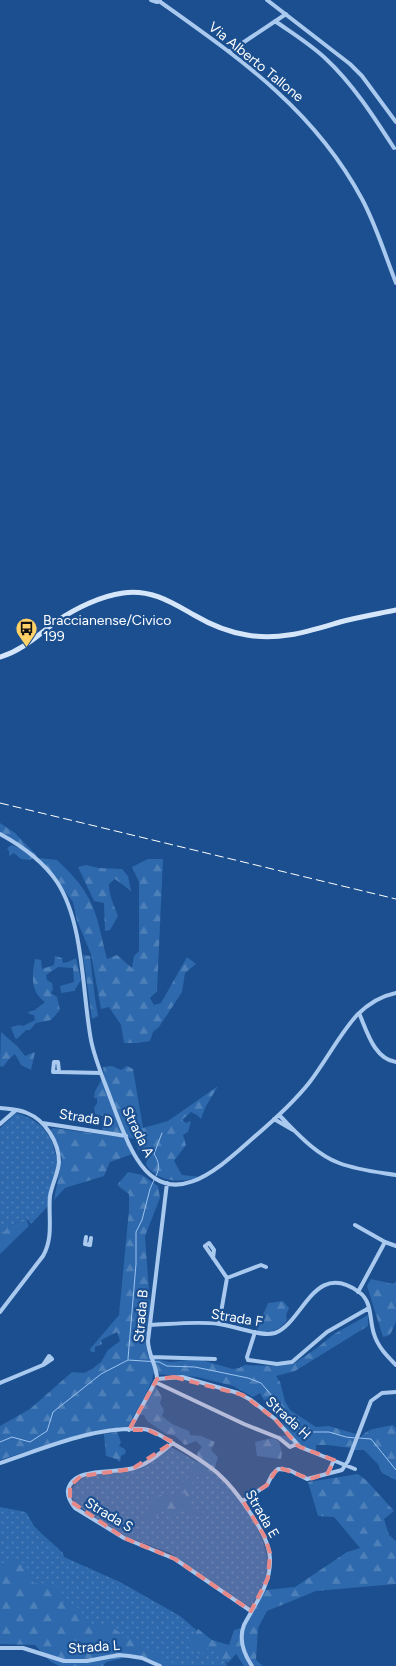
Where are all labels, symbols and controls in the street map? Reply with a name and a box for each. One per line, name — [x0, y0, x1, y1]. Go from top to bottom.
street label: Via Alberto Tallone — [205, 18, 307, 106]
place label: Braccianense/Civico 199 — [43, 612, 171, 645]
bus stop icon: Braccianense/Civico 199 — [15, 616, 39, 647]
street label: Strada A — [119, 1104, 158, 1160]
street label: Strada D — [58, 1105, 114, 1131]
street label: Strada B — [130, 1289, 152, 1343]
street label: Strada F — [210, 1306, 264, 1331]
street label: Strada H — [262, 1393, 314, 1443]
street label: Strada E — [241, 1487, 283, 1541]
street label: Strada S — [82, 1494, 136, 1536]
street label: Strada L — [68, 1637, 121, 1657]

